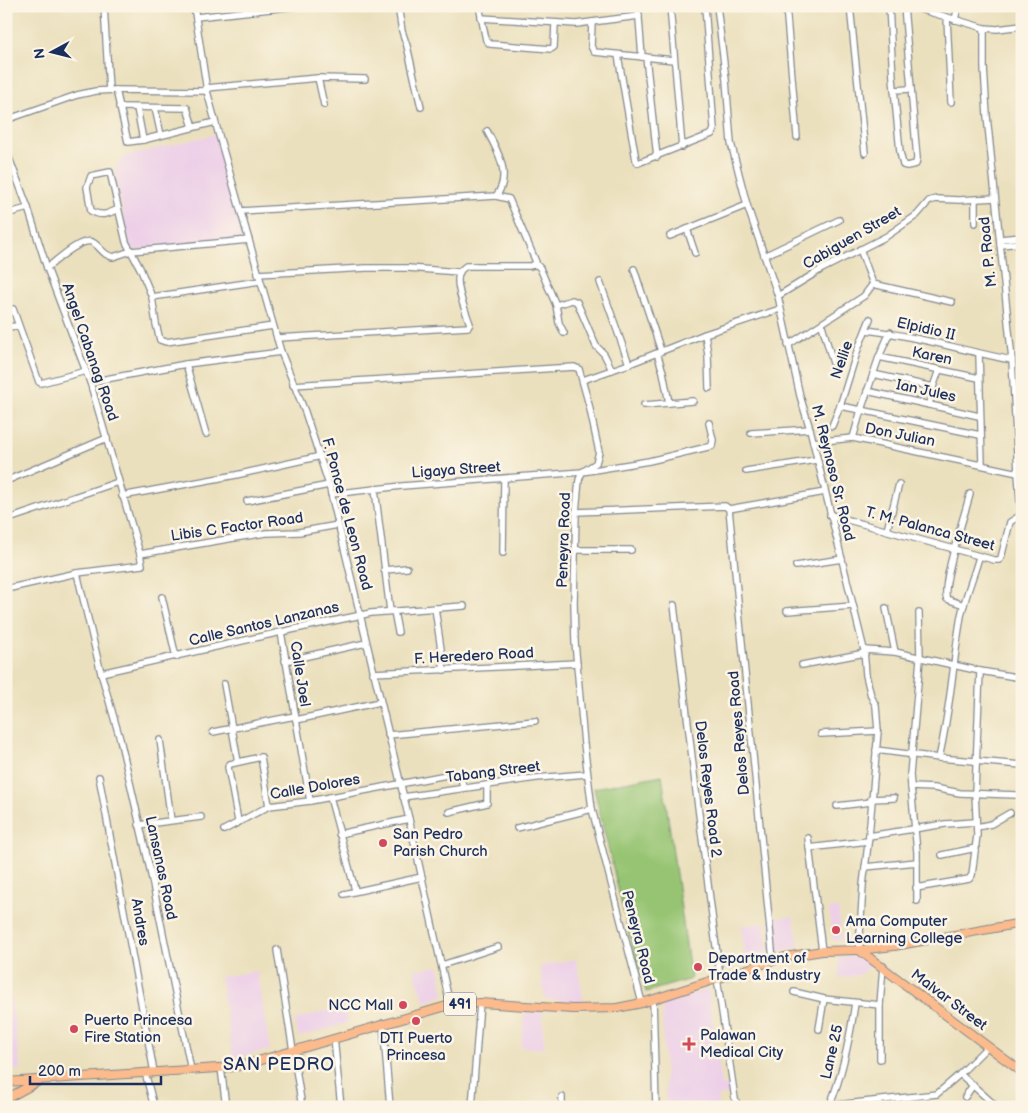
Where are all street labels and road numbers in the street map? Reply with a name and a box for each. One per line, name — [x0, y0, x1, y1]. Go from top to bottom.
street label: Cabiguen Street — [799, 202, 905, 274]
street label: M. P. Road — [975, 216, 1001, 288]
street label: Angel Cabanag Road — [57, 281, 123, 423]
street label: Elpidio II — [895, 313, 957, 345]
street label: Nellie — [827, 338, 857, 382]
street label: Karen — [910, 342, 954, 370]
street label: Ian Jules — [894, 375, 958, 407]
street label: M. Reynoso Sr. Road — [807, 403, 859, 543]
street label: Don Julian — [863, 419, 937, 451]
street label: F. Ponce de Leon Road — [317, 436, 377, 592]
street label: Ligaya Street — [411, 457, 502, 483]
street label: Peneyra Road — [553, 492, 575, 588]
street label: T. M. Palanca Street — [863, 503, 997, 556]
street label: Libis C Factor Road — [170, 508, 304, 546]
street label: Calle Santos Lanzanas — [187, 597, 341, 651]
street label: Calle Joel — [285, 640, 315, 708]
street label: F. Heredero Road — [414, 643, 534, 669]
street label: Delos Reyes Road — [724, 670, 754, 796]
street label: Delos Reyes Road 2 — [690, 720, 726, 859]
street label: Tabang Street — [445, 757, 542, 787]
street label: Calle Dolores — [268, 770, 362, 804]
street label: Lansanas Road — [141, 814, 181, 922]
street label: Peneyra Road — [617, 888, 659, 986]
street label: Andres — [127, 897, 154, 948]
street label: Malvar Street — [907, 965, 991, 1035]
road number: 491 — [444, 992, 476, 1016]
street label: Lane 25 — [816, 1023, 848, 1081]

